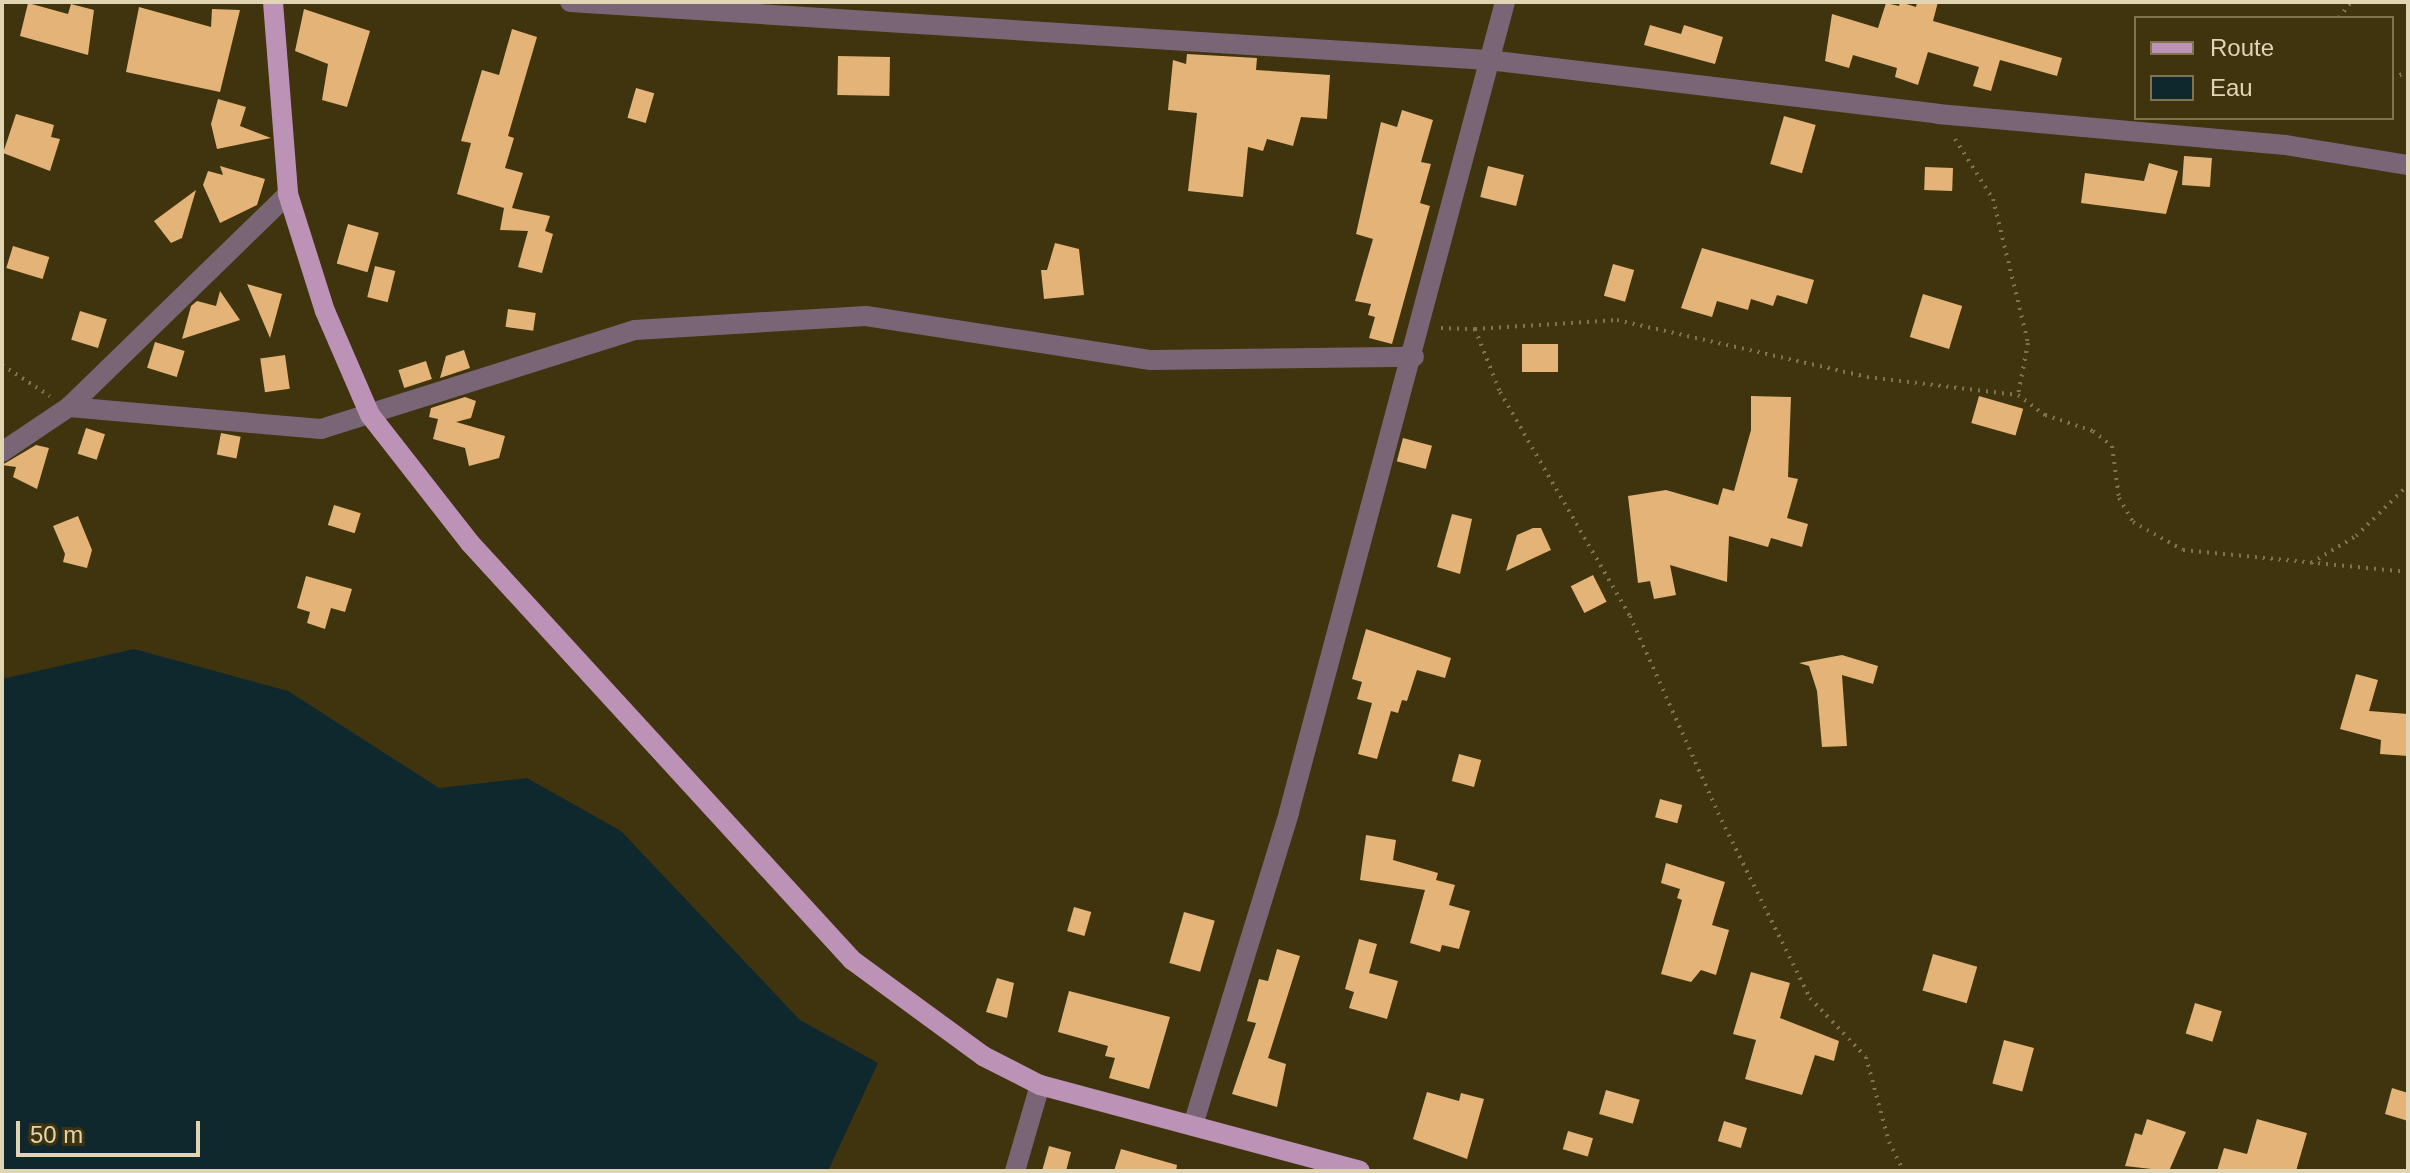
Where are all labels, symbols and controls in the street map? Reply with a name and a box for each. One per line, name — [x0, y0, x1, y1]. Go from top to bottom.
legend — [2134, 16, 2394, 120]
text: Route — [2210, 34, 2274, 61]
text: Eau — [2210, 74, 2253, 101]
scale bar — [20, 1105, 204, 1155]
text: 50 m — [30, 1121, 83, 1148]

